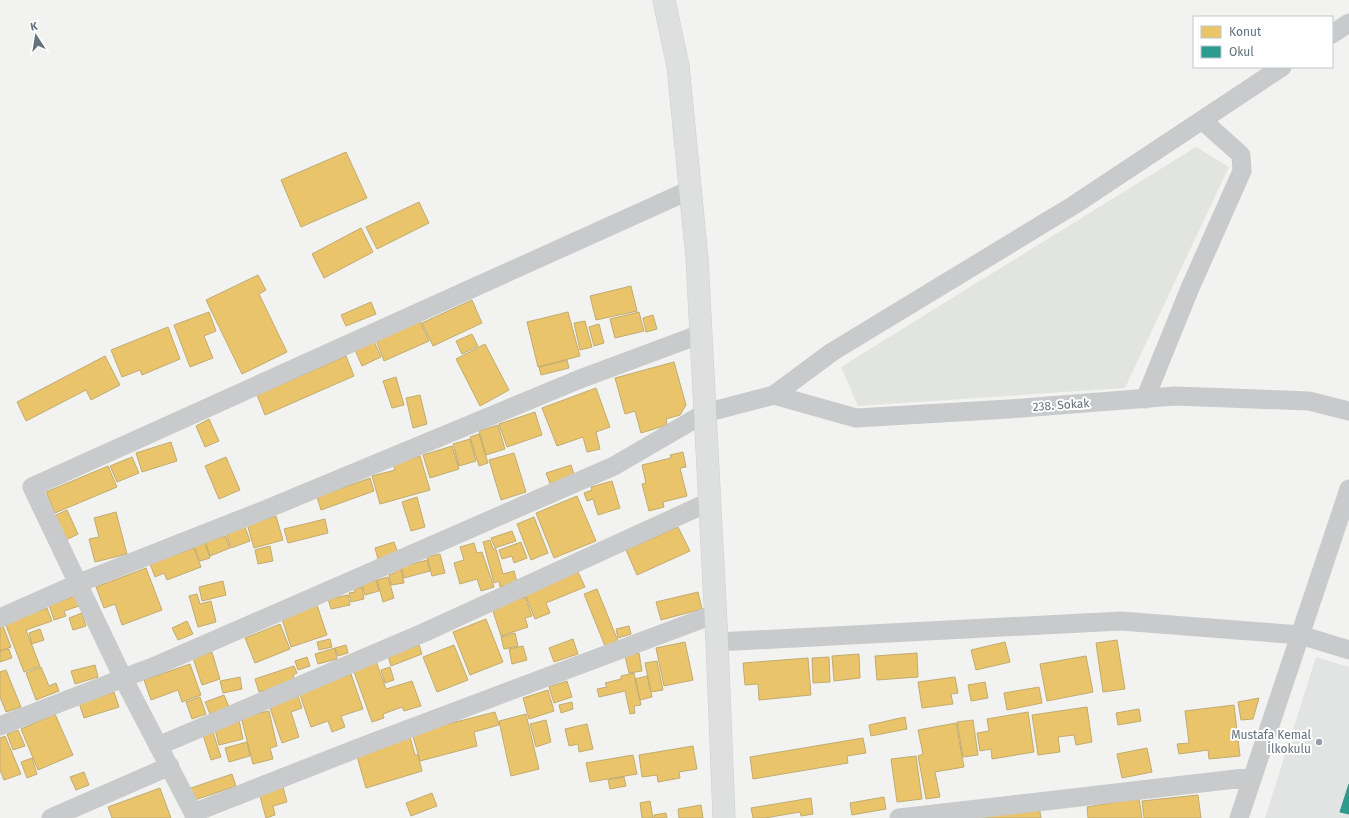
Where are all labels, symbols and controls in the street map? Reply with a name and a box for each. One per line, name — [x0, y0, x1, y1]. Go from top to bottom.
north arrow — [16, 16, 56, 56]
legend — [1193, 16, 1333, 68]
text: K — [29, 19, 40, 34]
text: Konut — [1229, 25, 1262, 39]
text: Okul — [1229, 45, 1254, 59]
street label: 238. Sokak — [1032, 396, 1091, 414]
place label: Mustafa Kemal İlkokulu — [1231, 728, 1311, 756]
marker: Mustafa Kemal İlkokulu — [1314, 737, 1324, 747]

